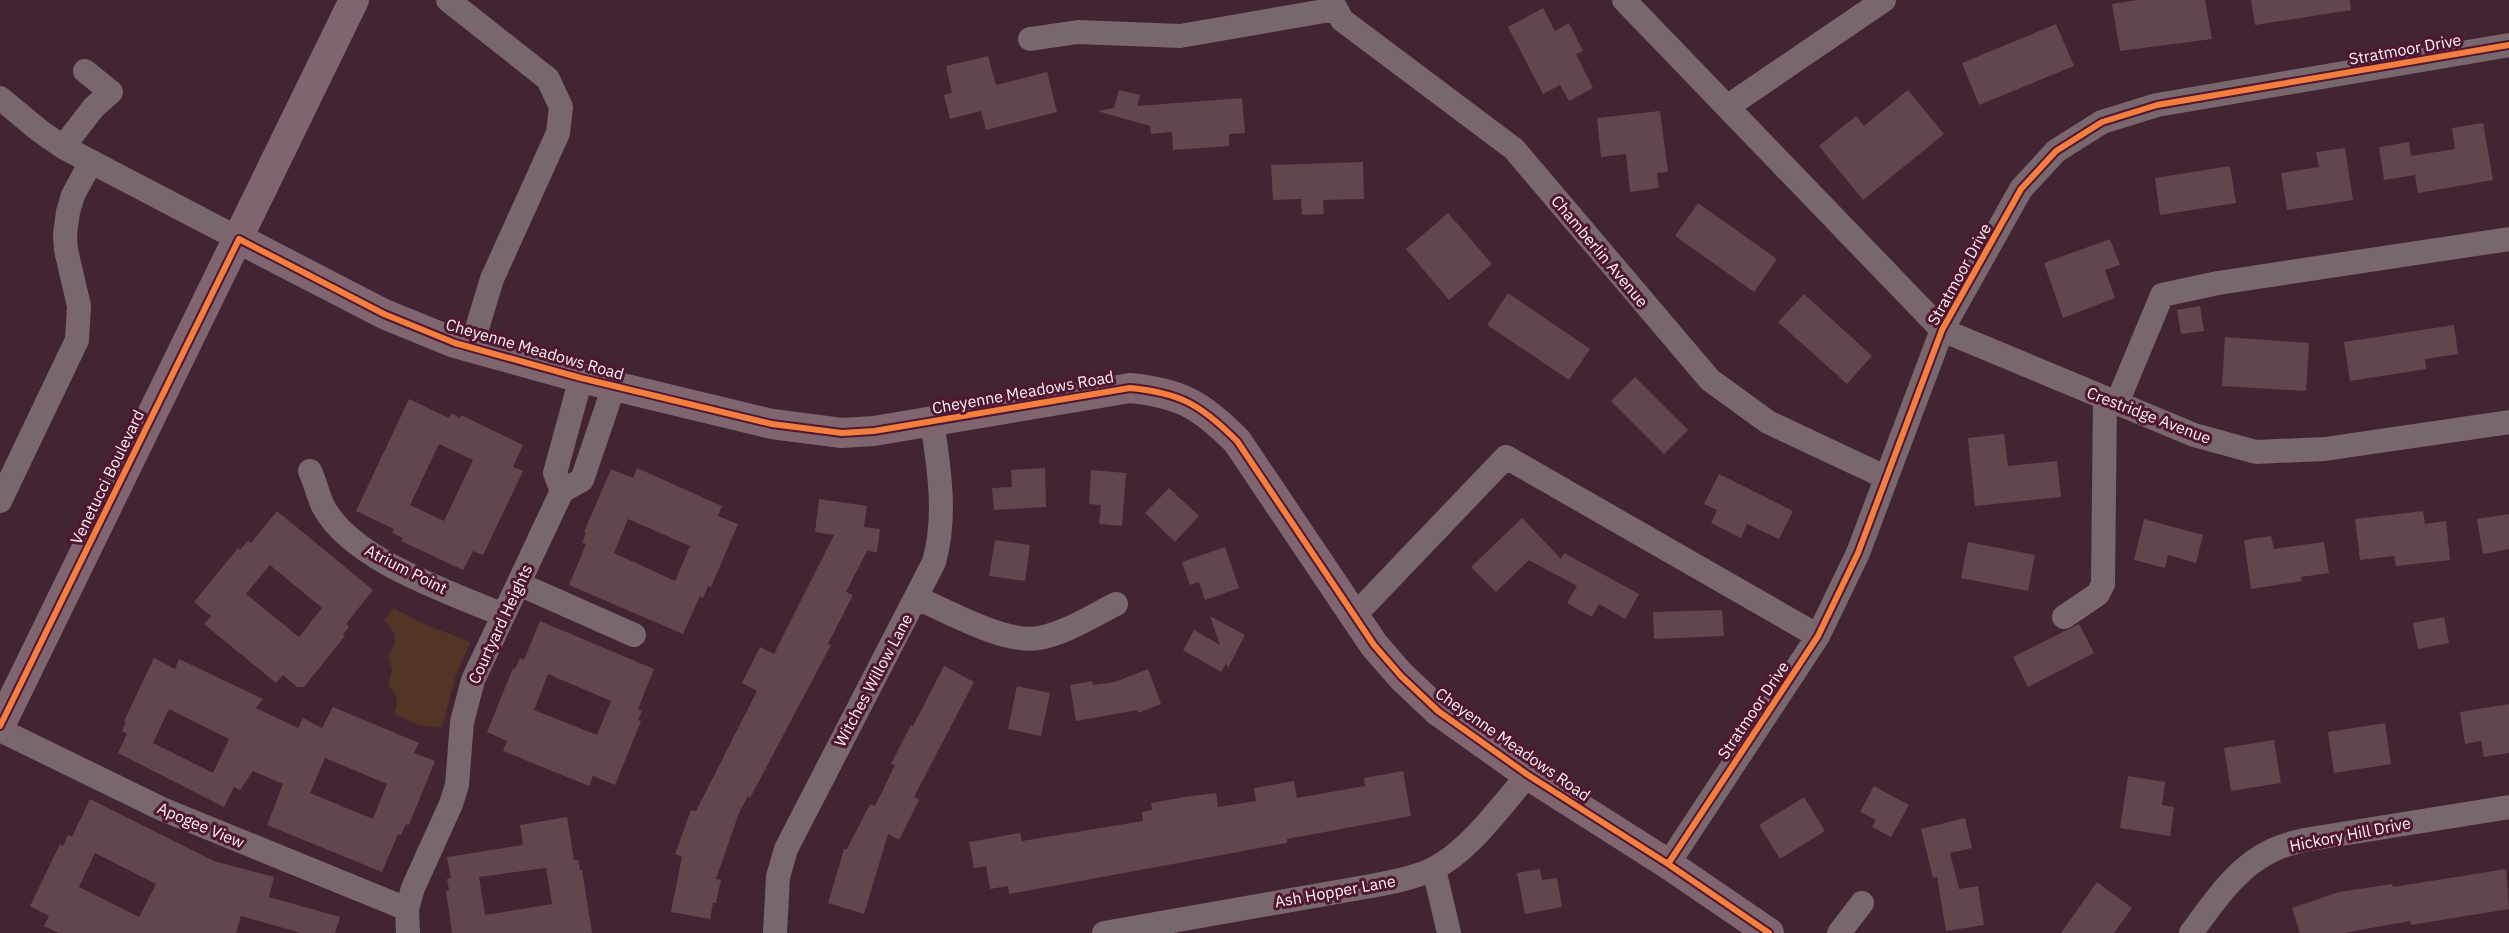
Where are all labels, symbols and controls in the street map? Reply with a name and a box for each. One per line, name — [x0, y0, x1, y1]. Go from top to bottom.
street label: Stratmoor Drive — [2347, 29, 2463, 69]
street label: Chamberlin Avenue — [1547, 191, 1653, 311]
street label: Stratmoor Drive — [1923, 219, 1995, 329]
street label: Cheyenne Meadows Road — [444, 314, 626, 384]
street label: Cheyenne Meadows Road — [931, 366, 1115, 418]
street label: Crestridge Avenue — [2084, 382, 2214, 448]
street label: Venetucci Boulevard — [66, 406, 148, 548]
street label: Atrium Point — [362, 540, 450, 598]
street label: Courtyard Heights — [464, 561, 536, 687]
street label: Witches Willow Lane — [830, 610, 917, 750]
street label: Stratmoor Drive — [1713, 657, 1793, 763]
street label: Cheyenne Meadows Road — [1432, 683, 1594, 805]
street label: Apogee View — [154, 798, 248, 852]
street label: Hickory Hill Drive — [2288, 812, 2413, 856]
street label: Ash Hopper Lane — [1273, 870, 1397, 911]

